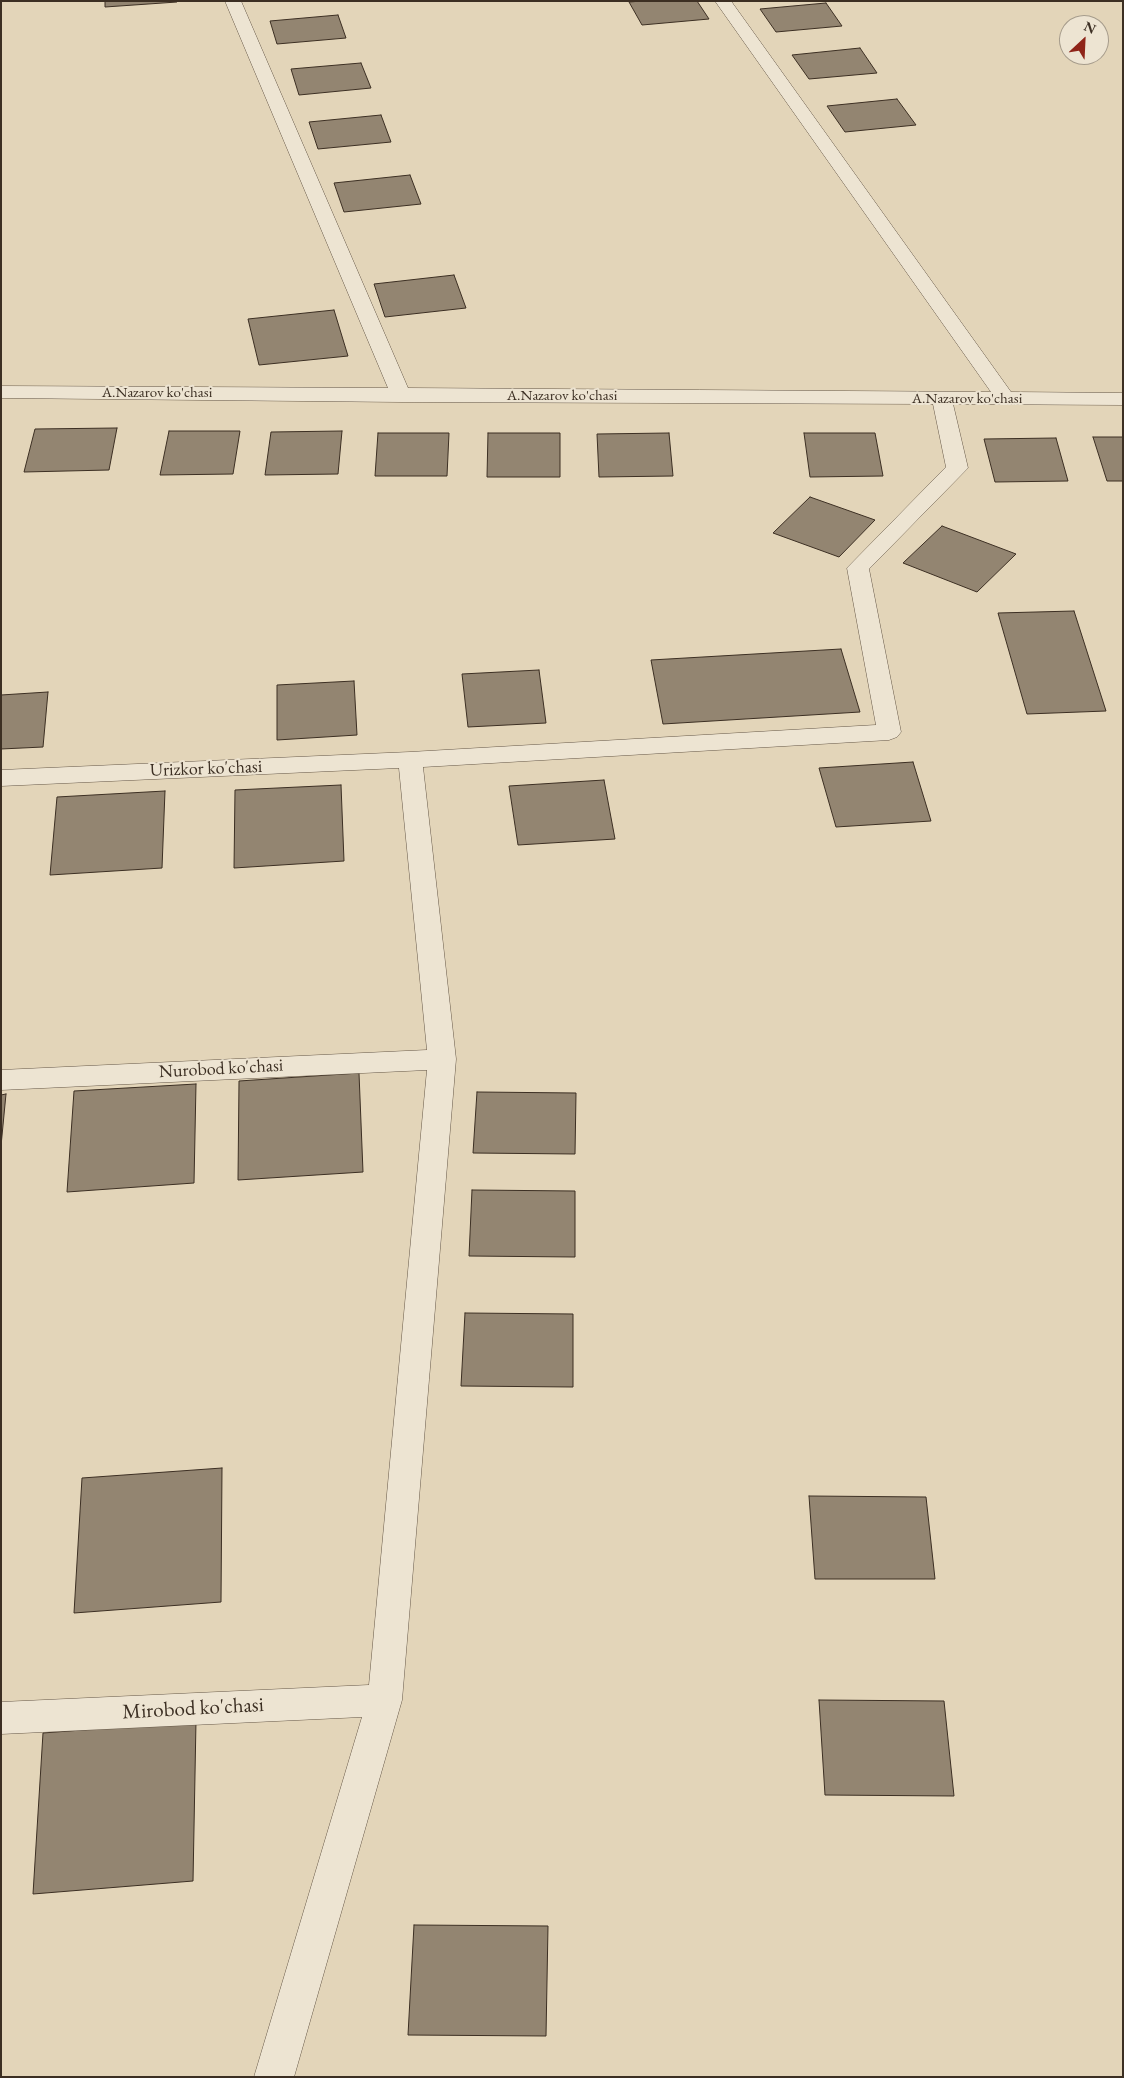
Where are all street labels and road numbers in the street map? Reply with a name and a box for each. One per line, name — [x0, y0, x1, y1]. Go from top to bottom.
street label: A.Nazarov ko'chasi — [102, 384, 212, 402]
street label: A.Nazarov ko'chasi — [507, 387, 617, 405]
street label: A.Nazarov ko'chasi — [912, 390, 1022, 408]
street label: Urizkor ko'chasi — [149, 756, 263, 782]
street label: Nurobod ko'chasi — [158, 1055, 284, 1083]
street label: Mirobod ko'chasi — [122, 1693, 264, 1725]

